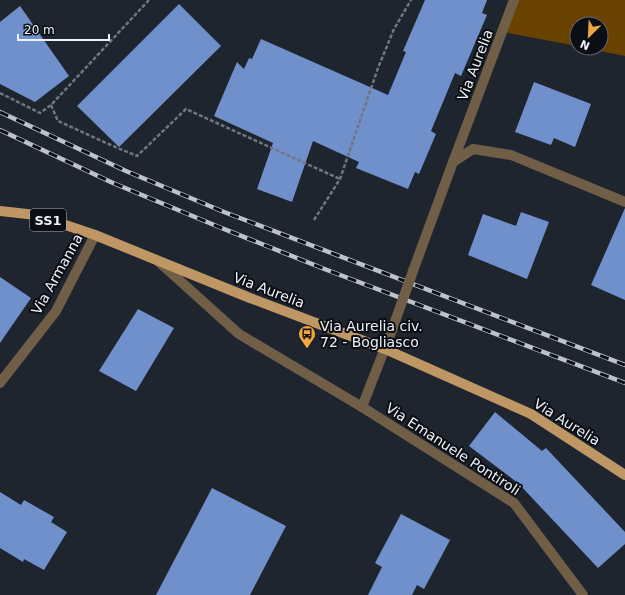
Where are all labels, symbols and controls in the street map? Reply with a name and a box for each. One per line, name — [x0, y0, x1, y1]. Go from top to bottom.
scale bar — [18, 16, 109, 42]
north arrow — [569, 16, 609, 56]
text: 20 m — [24, 23, 55, 37]
street label: Via Aurelia — [454, 27, 496, 103]
text: N — [578, 37, 592, 52]
road number: SS1 — [30, 209, 66, 231]
street label: Via Armanna — [28, 231, 86, 317]
street label: Via Aurelia — [231, 269, 307, 311]
place label: Via Aurelia civ. 72 - Bogliasco — [320, 318, 423, 350]
bus stop icon: Via Aurelia civ. 72 - Bogliasco — [297, 324, 317, 349]
street label: Via Aurelia — [531, 395, 603, 449]
street label: Via Emanuele Pontiroli — [383, 400, 523, 498]

